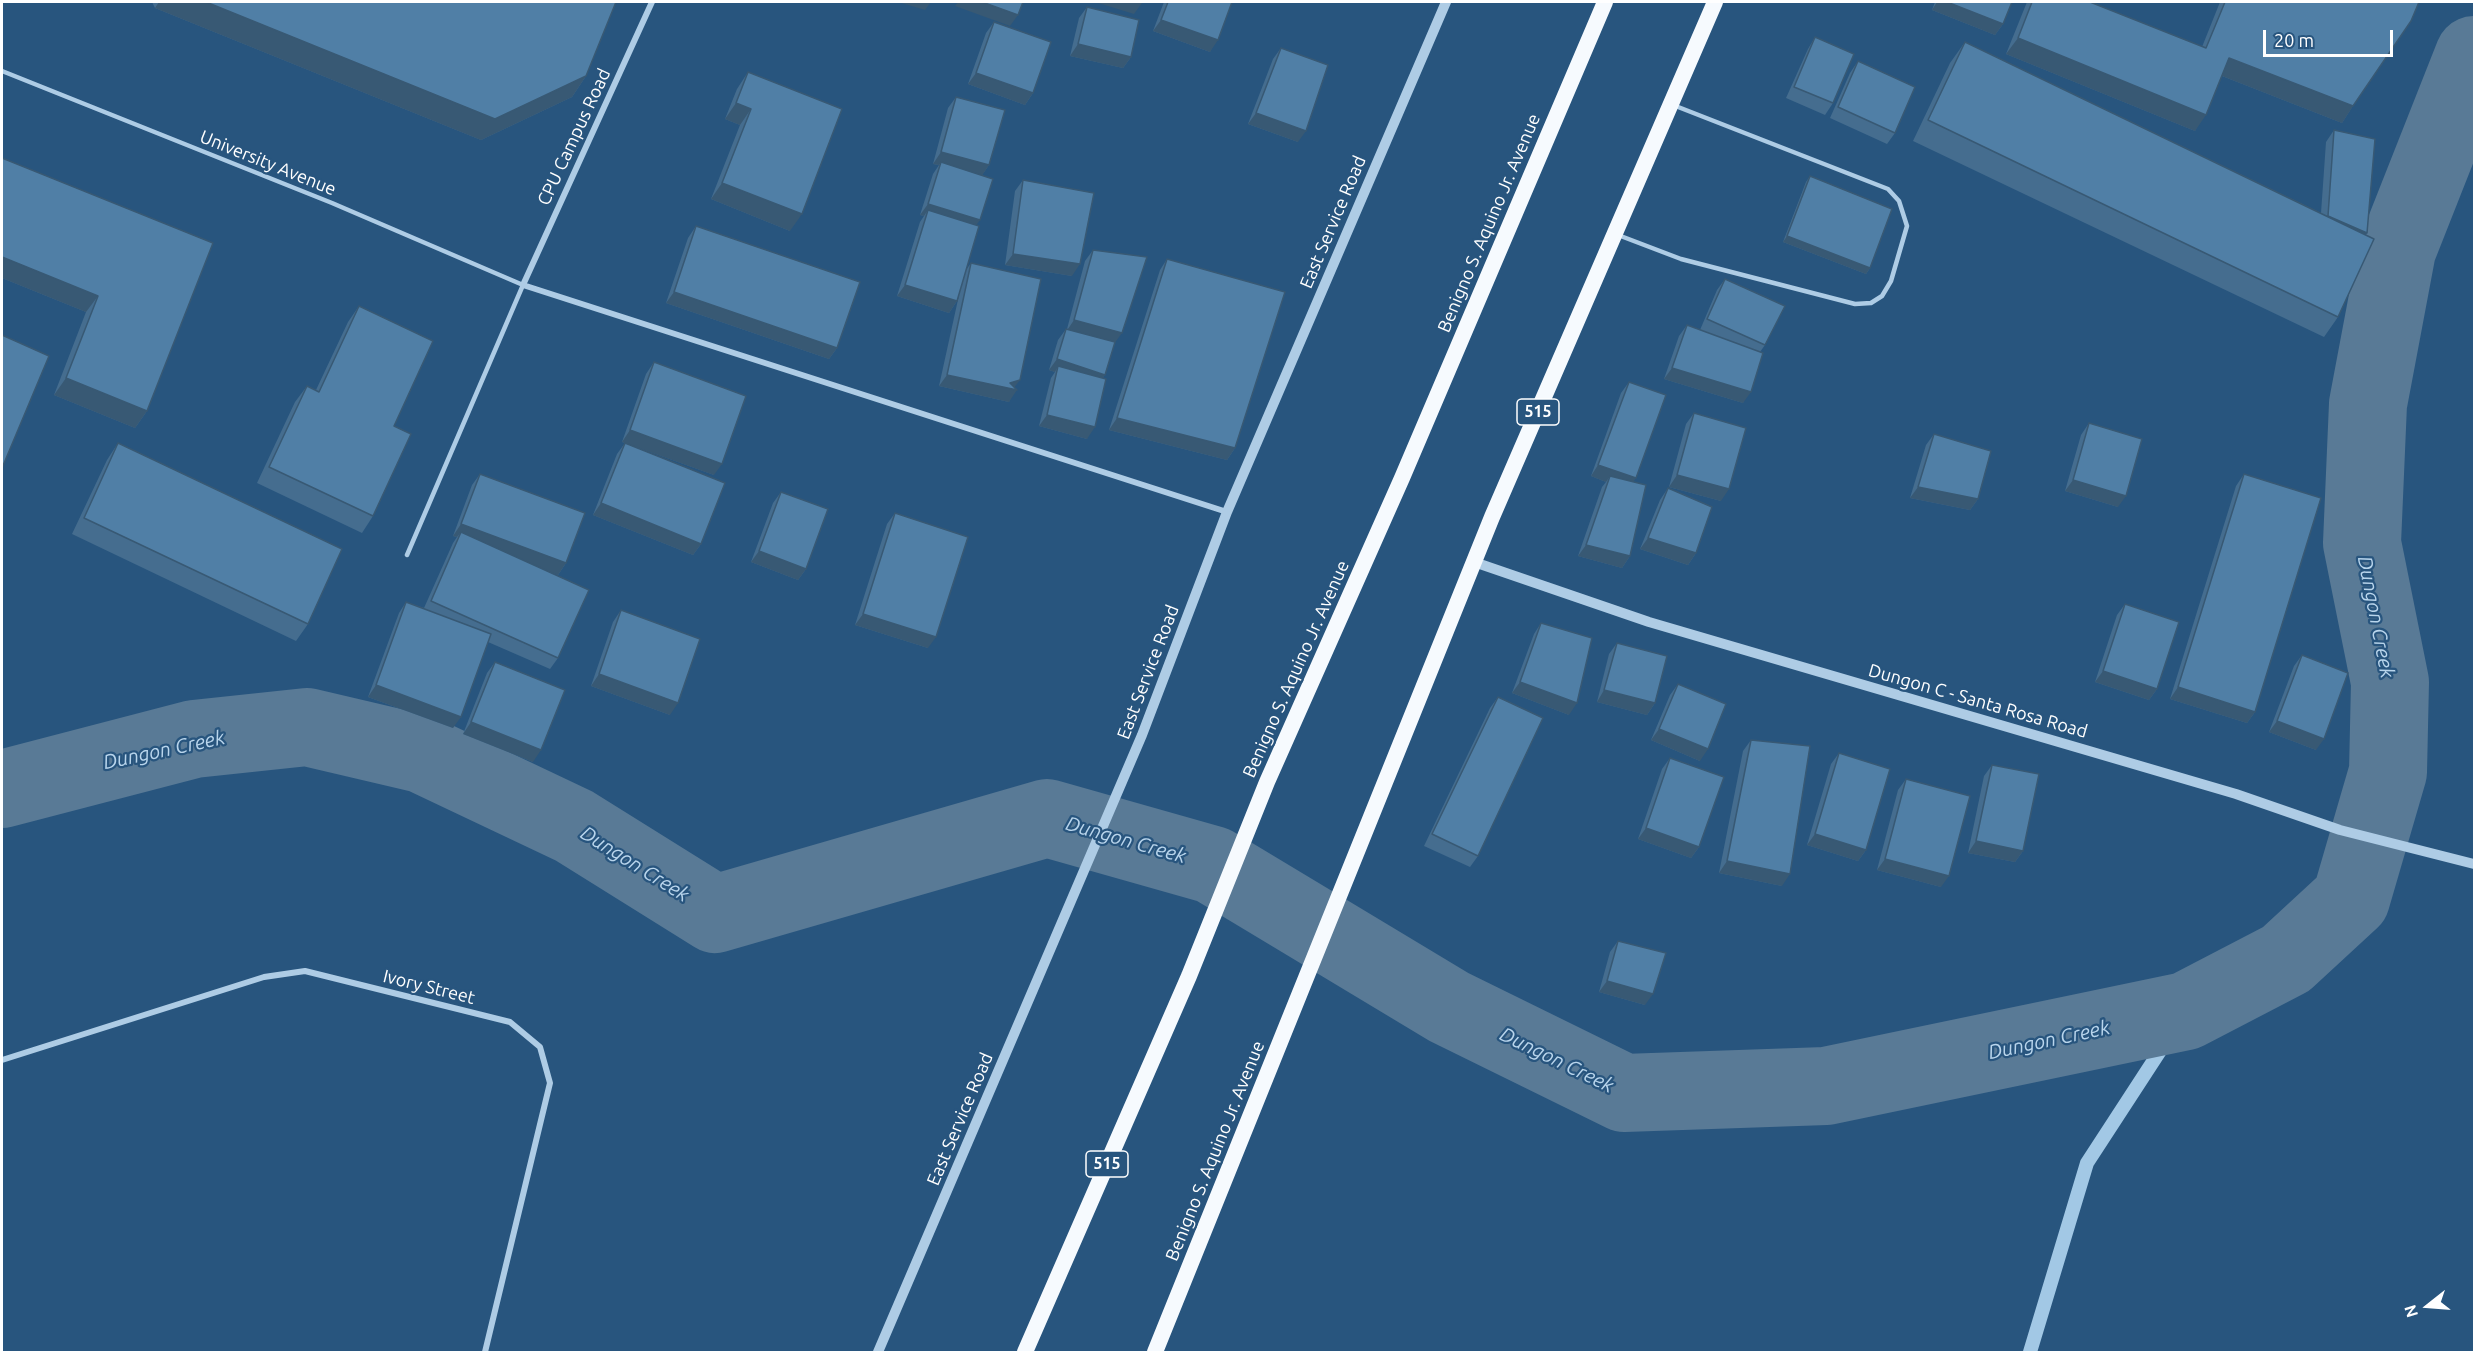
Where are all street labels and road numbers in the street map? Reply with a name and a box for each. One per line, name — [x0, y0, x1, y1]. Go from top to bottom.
street label: CPU Campus Road — [533, 65, 615, 209]
street label: Benigno S. Aquino Jr. Avenue — [1433, 110, 1545, 336]
street label: University Avenue — [197, 126, 339, 200]
street label: East Service Road — [1295, 152, 1371, 292]
road number: 515 — [1517, 399, 1559, 425]
street label: Benigno S. Aquino Jr. Avenue — [1238, 557, 1354, 781]
street label: East Service Road — [1112, 602, 1184, 742]
street label: Dungon C - Santa Rosa Road — [1866, 659, 2090, 743]
street label: Ivory Street — [381, 965, 477, 1009]
street label: Benigno S. Aquino Jr. Avenue — [1161, 1038, 1269, 1264]
street label: East Service Road — [922, 1049, 998, 1189]
road number: 515 — [1086, 1151, 1128, 1177]

